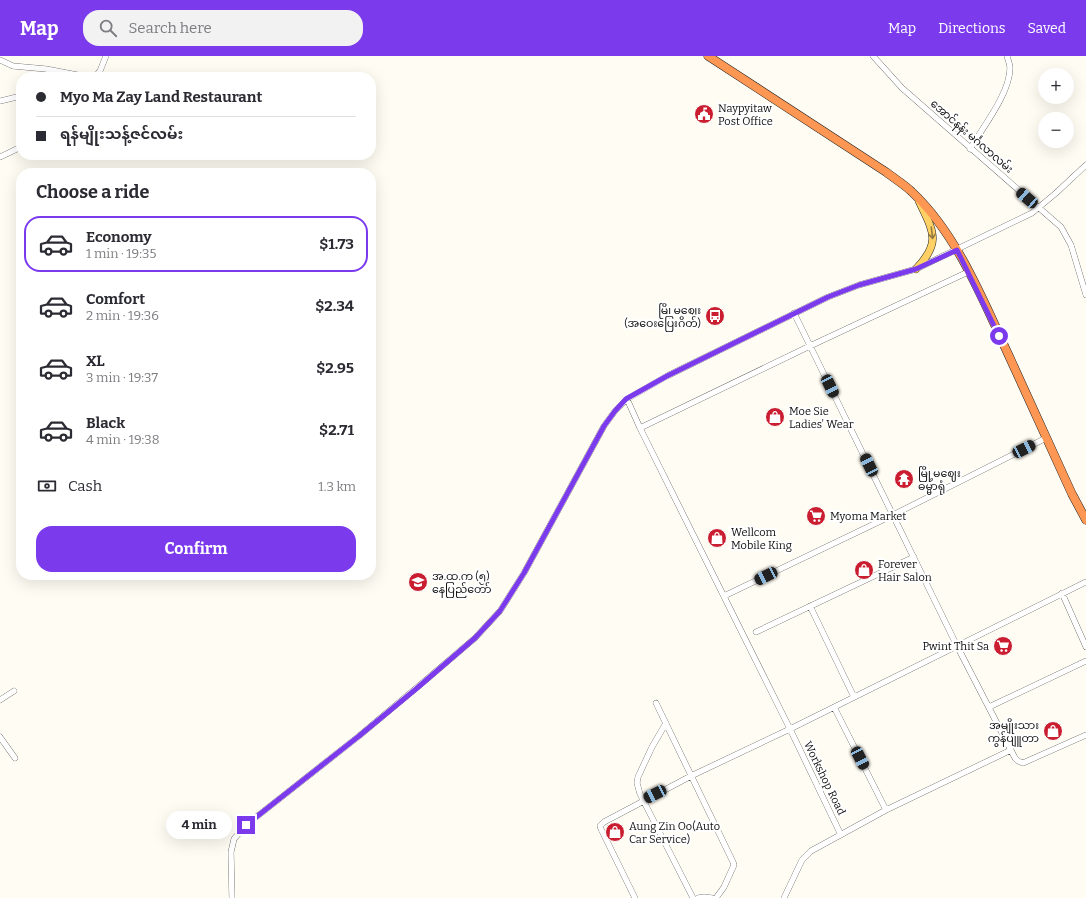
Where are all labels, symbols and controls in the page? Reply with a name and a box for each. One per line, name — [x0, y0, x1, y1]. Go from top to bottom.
search box — [83, 10, 363, 46]
text: Map — [20, 17, 59, 40]
icon: search — [97, 17, 119, 39]
text: Search here — [129, 19, 212, 37]
text: Map — [888, 20, 916, 37]
text: Directions — [938, 20, 1006, 37]
text: Saved — [1028, 20, 1066, 37]
map controls — [1038, 68, 1074, 148]
button: + — [1038, 68, 1074, 104]
text: Myo Ma Zay Land Restaurant — [60, 88, 262, 106]
street label: အောင်နန်း မင်္ဂလာလမ်း — [926, 96, 1016, 177]
place label: Naypyitaw Post Office — [718, 102, 773, 128]
public building icon: Naypyitaw Post Office — [693, 103, 715, 125]
button: − — [1038, 112, 1074, 148]
text: ရန်မျိုးသန့်ဇင်လမ်း — [60, 125, 183, 143]
text: Choose a ride — [36, 181, 149, 203]
car — [1014, 186, 1040, 210]
icon: car — [38, 226, 74, 262]
one-way arrow — [928, 227, 935, 240]
text: Economy — [86, 228, 152, 246]
text: $1.73 — [319, 235, 354, 253]
text: 1 min · 19:35 — [86, 246, 156, 261]
icon: car — [38, 288, 74, 324]
text: Comfort — [86, 290, 145, 308]
text: $2.34 — [315, 297, 354, 315]
place label: မြို့မဈေး (အဝေးပြေးဂိတ်) — [624, 303, 701, 332]
bus stop icon: မြို့မဈေး (အဝေးပြေးဂိတ်) — [704, 305, 726, 327]
text: 2 min · 19:36 — [86, 308, 159, 323]
route start — [990, 327, 1008, 345]
icon: car — [38, 350, 74, 386]
text: XL — [86, 352, 105, 370]
text: $2.95 — [316, 359, 354, 377]
text: 3 min · 19:37 — [86, 370, 158, 385]
car — [819, 373, 841, 399]
place label: Moe Sie Ladies' Wear — [789, 405, 854, 431]
shop icon: Moe Sie Ladies' Wear — [764, 406, 786, 428]
icon: car — [38, 412, 74, 448]
text: Black — [86, 414, 125, 432]
text: $2.71 — [319, 421, 354, 439]
text: 4 min · 19:38 — [86, 432, 160, 447]
car — [1011, 438, 1037, 460]
car — [858, 452, 880, 478]
place label: မြို့မဈေး ဓမ္မာရုံ — [918, 466, 961, 495]
temple icon: မြို့မဈေး ဓမ္မာရုံ — [893, 468, 915, 490]
icon: cash — [36, 475, 58, 497]
text: Cash — [68, 477, 102, 495]
text: 1.3 km — [318, 479, 356, 494]
supermarket icon: Myoma Market — [805, 505, 827, 527]
place label: Myoma Market — [830, 510, 906, 523]
button: Confirm — [36, 526, 356, 572]
place label: Wellcom Mobile King — [731, 526, 792, 552]
shop icon: Wellcom Mobile King — [706, 527, 728, 549]
place label: Forever Hair Salon — [878, 558, 932, 584]
shop icon: Forever Hair Salon — [853, 559, 875, 581]
car — [753, 565, 779, 587]
place label: အ.ထ.က (၅) နေပြည်တော် — [432, 570, 491, 598]
school or university icon: အ.ထ.က (၅) နေပြည်တော် — [407, 571, 429, 593]
supermarket icon: Pwint Thit Sa — [992, 635, 1014, 657]
place label: Pwint Thit Sa — [922, 640, 989, 653]
place label: အမျိုးသား ကွန်ပျူတာ — [988, 718, 1039, 747]
shop icon: အမျိုးသား ကွန်ပျူတာ — [1042, 720, 1064, 742]
street label: Workshop Road — [801, 739, 848, 818]
car — [849, 745, 871, 771]
car — [642, 783, 668, 805]
callout: 4 min — [166, 811, 232, 839]
route end — [237, 816, 255, 834]
text: 4 min — [181, 817, 217, 832]
place label: Aung Zin Oo(Auto Car Service) — [629, 820, 720, 846]
shop icon: Aung Zin Oo(Auto Car Service) — [604, 821, 626, 843]

